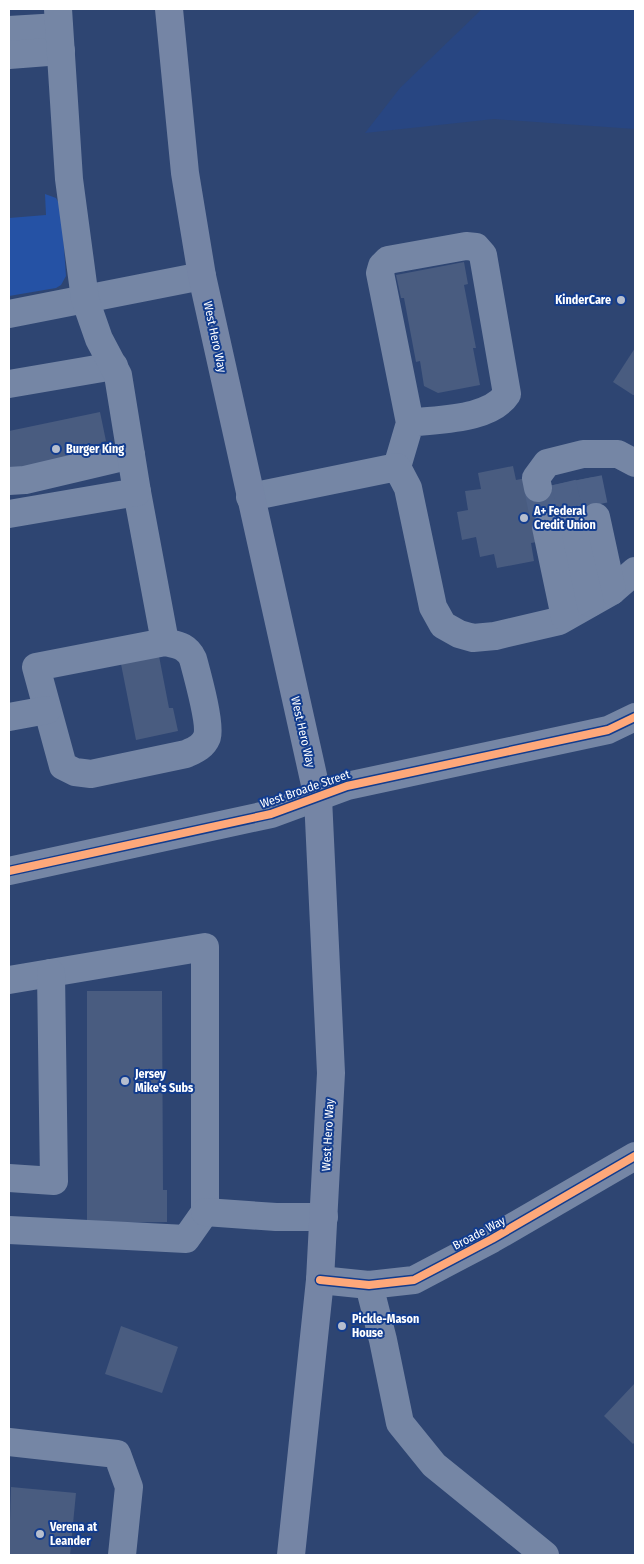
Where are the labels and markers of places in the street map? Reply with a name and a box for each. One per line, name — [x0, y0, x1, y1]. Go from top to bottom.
place label: KinderCare — [555, 293, 611, 307]
marker: KinderCare — [615, 294, 627, 306]
place label: Burger King — [66, 442, 124, 456]
marker: Burger King — [50, 443, 62, 455]
place label: A+ Federal Credit Union — [533, 504, 596, 532]
marker: A+ Federal Credit Union — [518, 512, 530, 524]
place label: Jersey Mike's Subs — [134, 1067, 194, 1095]
marker: Jersey Mike's Subs — [119, 1075, 131, 1087]
place label: Pickle-Mason House — [352, 1312, 419, 1340]
marker: Pickle-Mason House — [336, 1320, 348, 1332]
place label: Verena at Leander — [49, 1520, 98, 1548]
marker: Verena at Leander — [34, 1528, 46, 1540]

